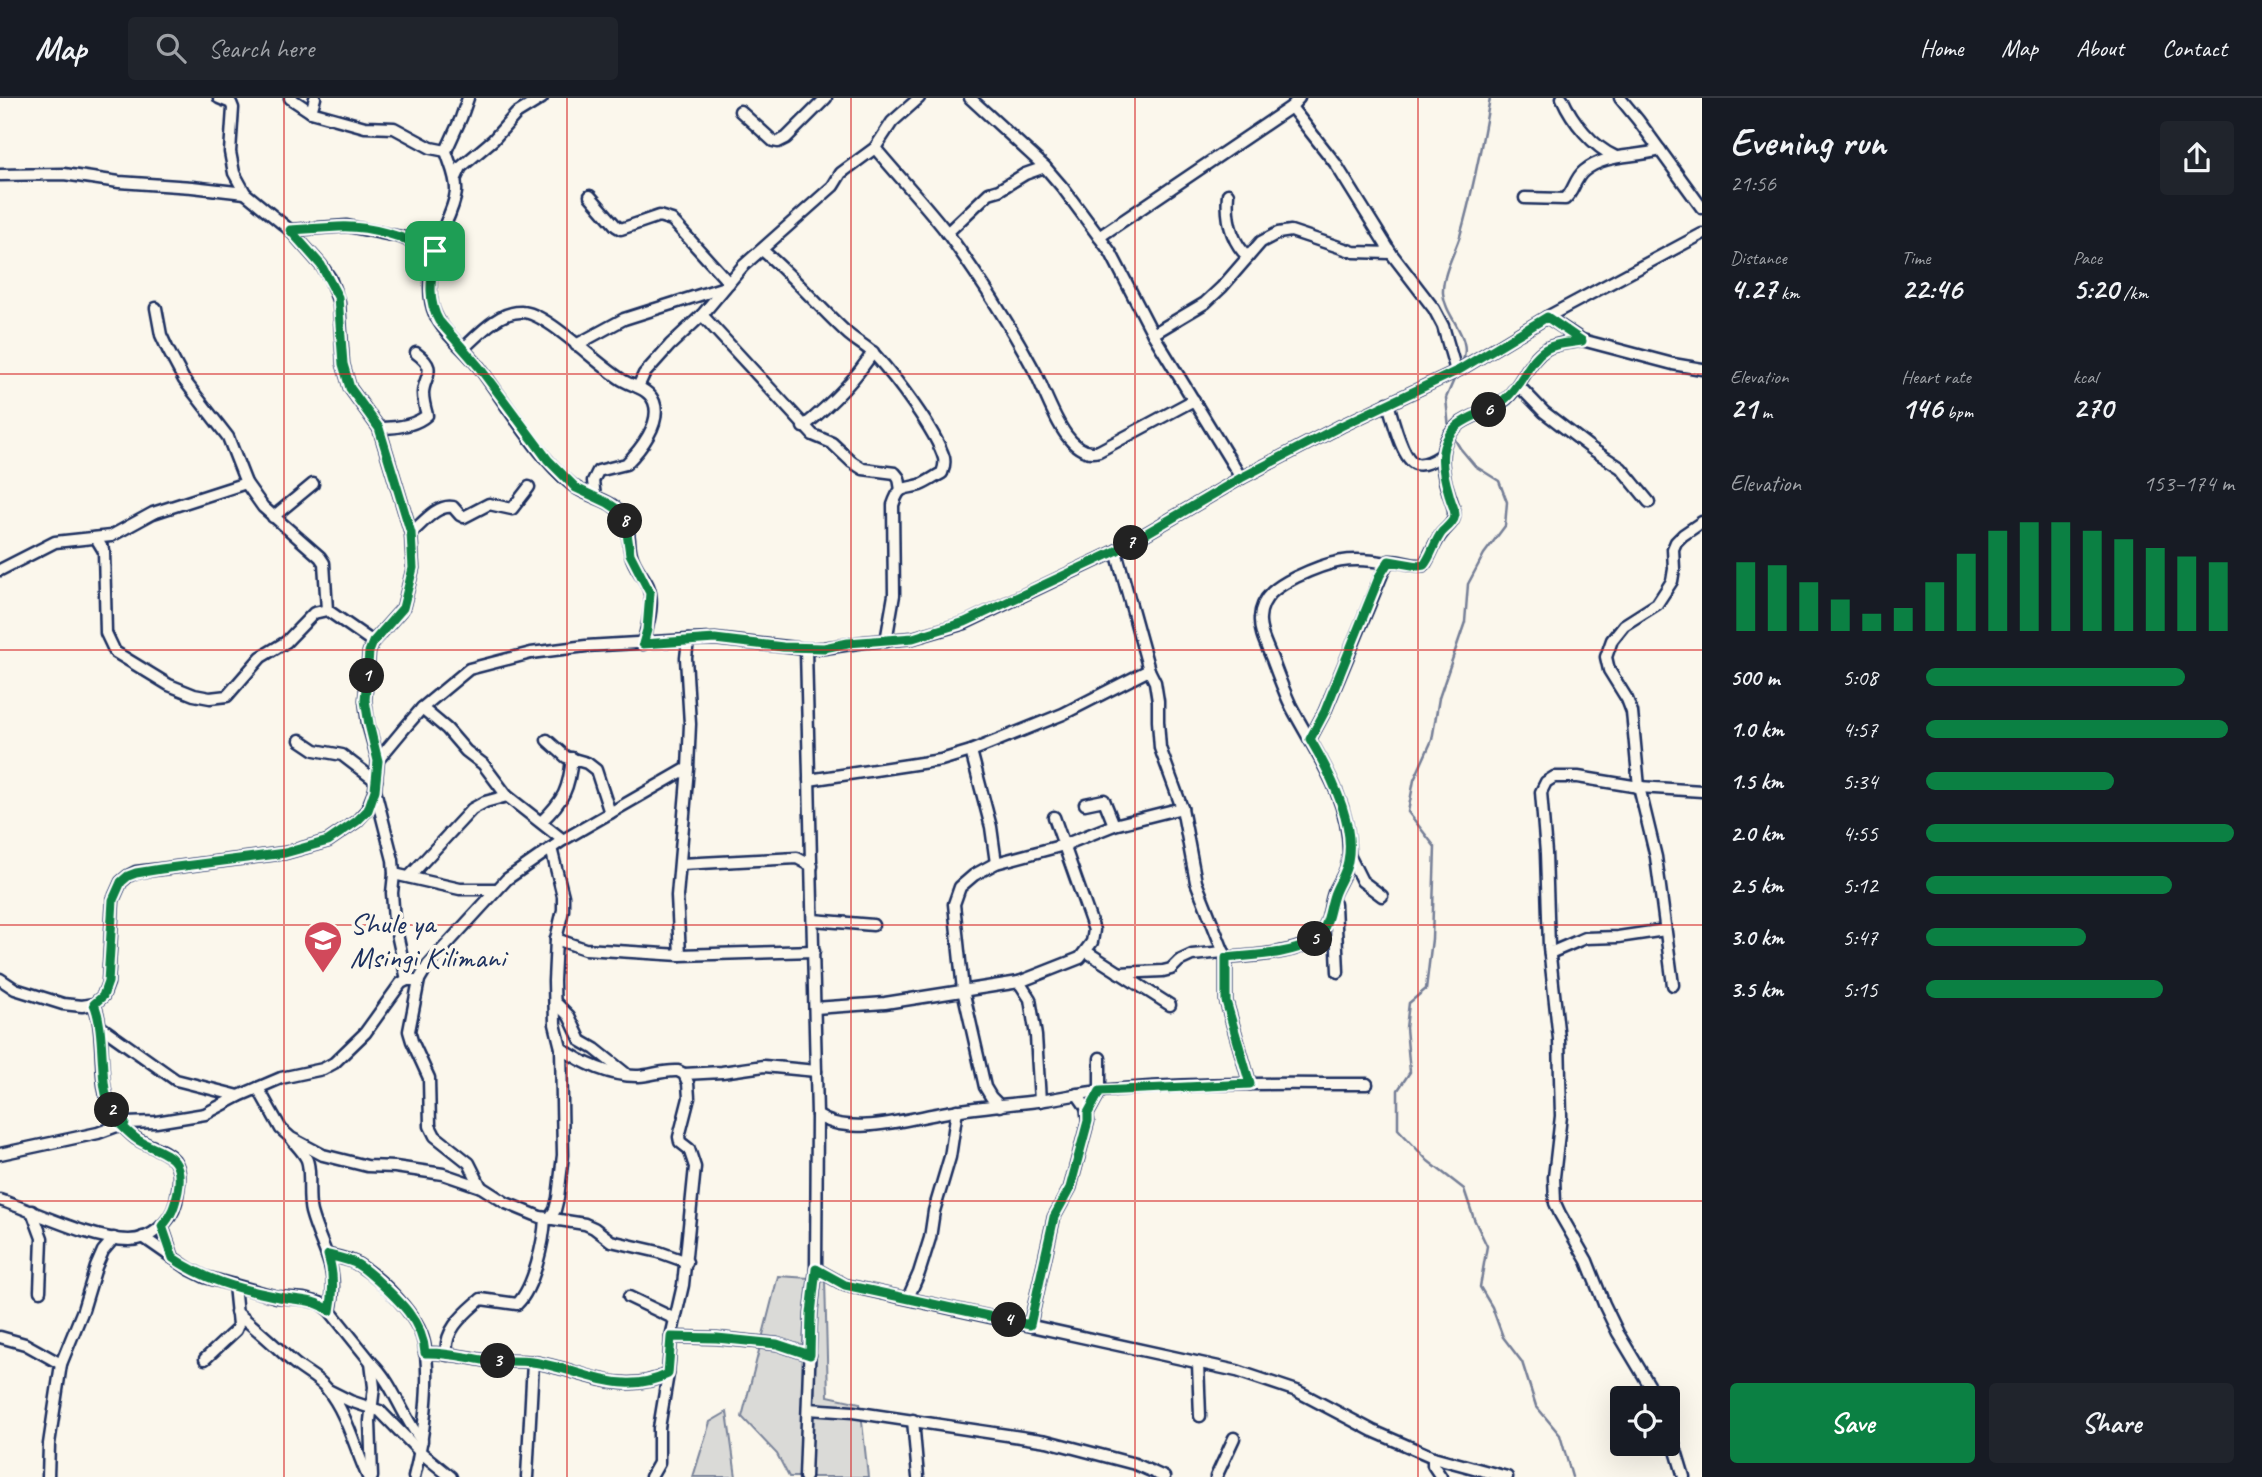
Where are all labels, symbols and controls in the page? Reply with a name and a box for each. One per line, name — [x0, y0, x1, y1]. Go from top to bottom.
search box — [128, 17, 618, 80]
text: Map — [35, 27, 86, 69]
icon: search — [152, 29, 190, 67]
text: Search here — [208, 32, 314, 65]
text: Home — [1920, 33, 1963, 63]
text: Map — [2001, 33, 2038, 63]
text: About — [2076, 33, 2124, 63]
text: Contact — [2162, 33, 2227, 63]
text: Evening run — [1730, 119, 1886, 166]
button: share — [2160, 121, 2234, 195]
text: 21:56 — [1730, 169, 1776, 198]
pin — [405, 221, 465, 281]
icon: arrive — [416, 232, 454, 270]
text: Distance — [1730, 246, 1787, 270]
text: Time — [1901, 246, 1930, 270]
text: Pace — [2073, 246, 2102, 270]
text: 4.27 — [1730, 270, 1776, 308]
text: 22:46 — [1901, 270, 1962, 308]
text: 5:20 — [2073, 270, 2119, 308]
text: km — [1776, 281, 1800, 305]
text: /km — [2119, 281, 2148, 305]
text: Elevation — [1730, 365, 1788, 389]
text: Heart rate — [1901, 365, 1971, 389]
text: kcal — [2073, 365, 2098, 389]
text: 21 — [1730, 389, 1757, 427]
text: 146 — [1901, 389, 1942, 427]
text: 270 — [2073, 389, 2113, 427]
pin: 6 — [1472, 392, 1506, 428]
text: 6 — [1484, 397, 1493, 421]
text: m — [1757, 400, 1772, 424]
text: bpm — [1942, 400, 1973, 424]
text: Elevation — [1730, 469, 1801, 498]
text: 153–174 m — [2143, 469, 2234, 498]
pin: 8 — [608, 504, 642, 538]
text: 8 — [620, 508, 629, 532]
pin: 7 — [1114, 526, 1148, 560]
text: 7 — [1126, 530, 1135, 554]
pin: 1 — [350, 658, 384, 694]
text: 1 — [362, 663, 371, 687]
text: 500 m — [1730, 663, 1779, 692]
text: 5:08 — [1842, 663, 1878, 692]
text: 1.0 km — [1730, 715, 1784, 744]
text: 4:57 — [1842, 715, 1878, 744]
text: 1.5 km — [1730, 767, 1783, 796]
text: 5:34 — [1842, 767, 1878, 796]
text: 2.0 km — [1730, 819, 1784, 848]
text: 4:55 — [1842, 819, 1878, 848]
text: 2.5 km — [1730, 871, 1783, 900]
text: 5:12 — [1842, 871, 1878, 900]
place label: Shule ya Msingi Kilimani — [350, 904, 509, 976]
school or university icon: Shule ya Msingi Kilimani — [302, 919, 344, 974]
pin: 5 — [1298, 922, 1332, 956]
text: 3.0 km — [1730, 923, 1784, 952]
text: 5:47 — [1842, 923, 1878, 952]
text: 5 — [1310, 926, 1319, 950]
text: 3.5 km — [1730, 975, 1783, 1004]
text: 5:15 — [1842, 975, 1878, 1004]
pin: 2 — [94, 1093, 130, 1128]
text: 2 — [107, 1097, 116, 1121]
pin: 4 — [992, 1302, 1026, 1338]
text: 4 — [1004, 1307, 1013, 1331]
pin: 3 — [480, 1344, 516, 1378]
text: 3 — [493, 1348, 502, 1372]
button: Save — [1730, 1383, 1975, 1463]
button: Share — [1989, 1383, 2234, 1463]
map controls — [1610, 1386, 1680, 1456]
button: locate — [1610, 1386, 1680, 1456]

